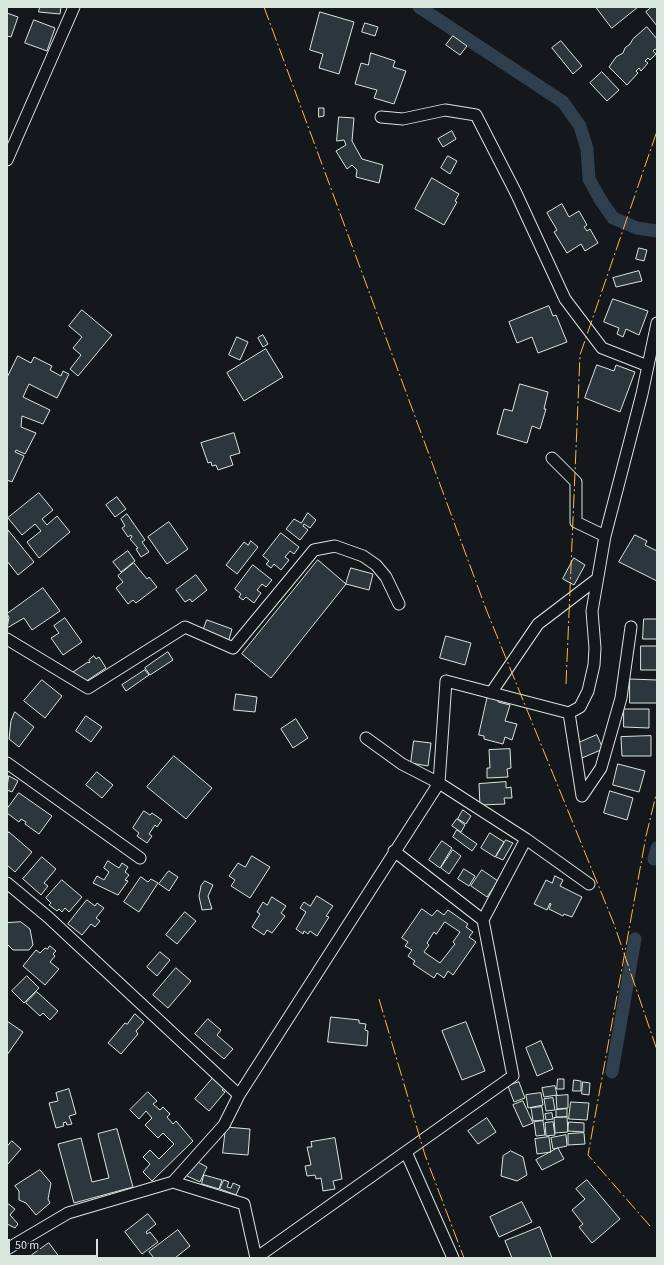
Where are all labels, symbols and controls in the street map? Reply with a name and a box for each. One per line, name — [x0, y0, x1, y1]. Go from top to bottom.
scale bar — [10, 1231, 100, 1257]
text: 50 m — [15, 1237, 39, 1254]

